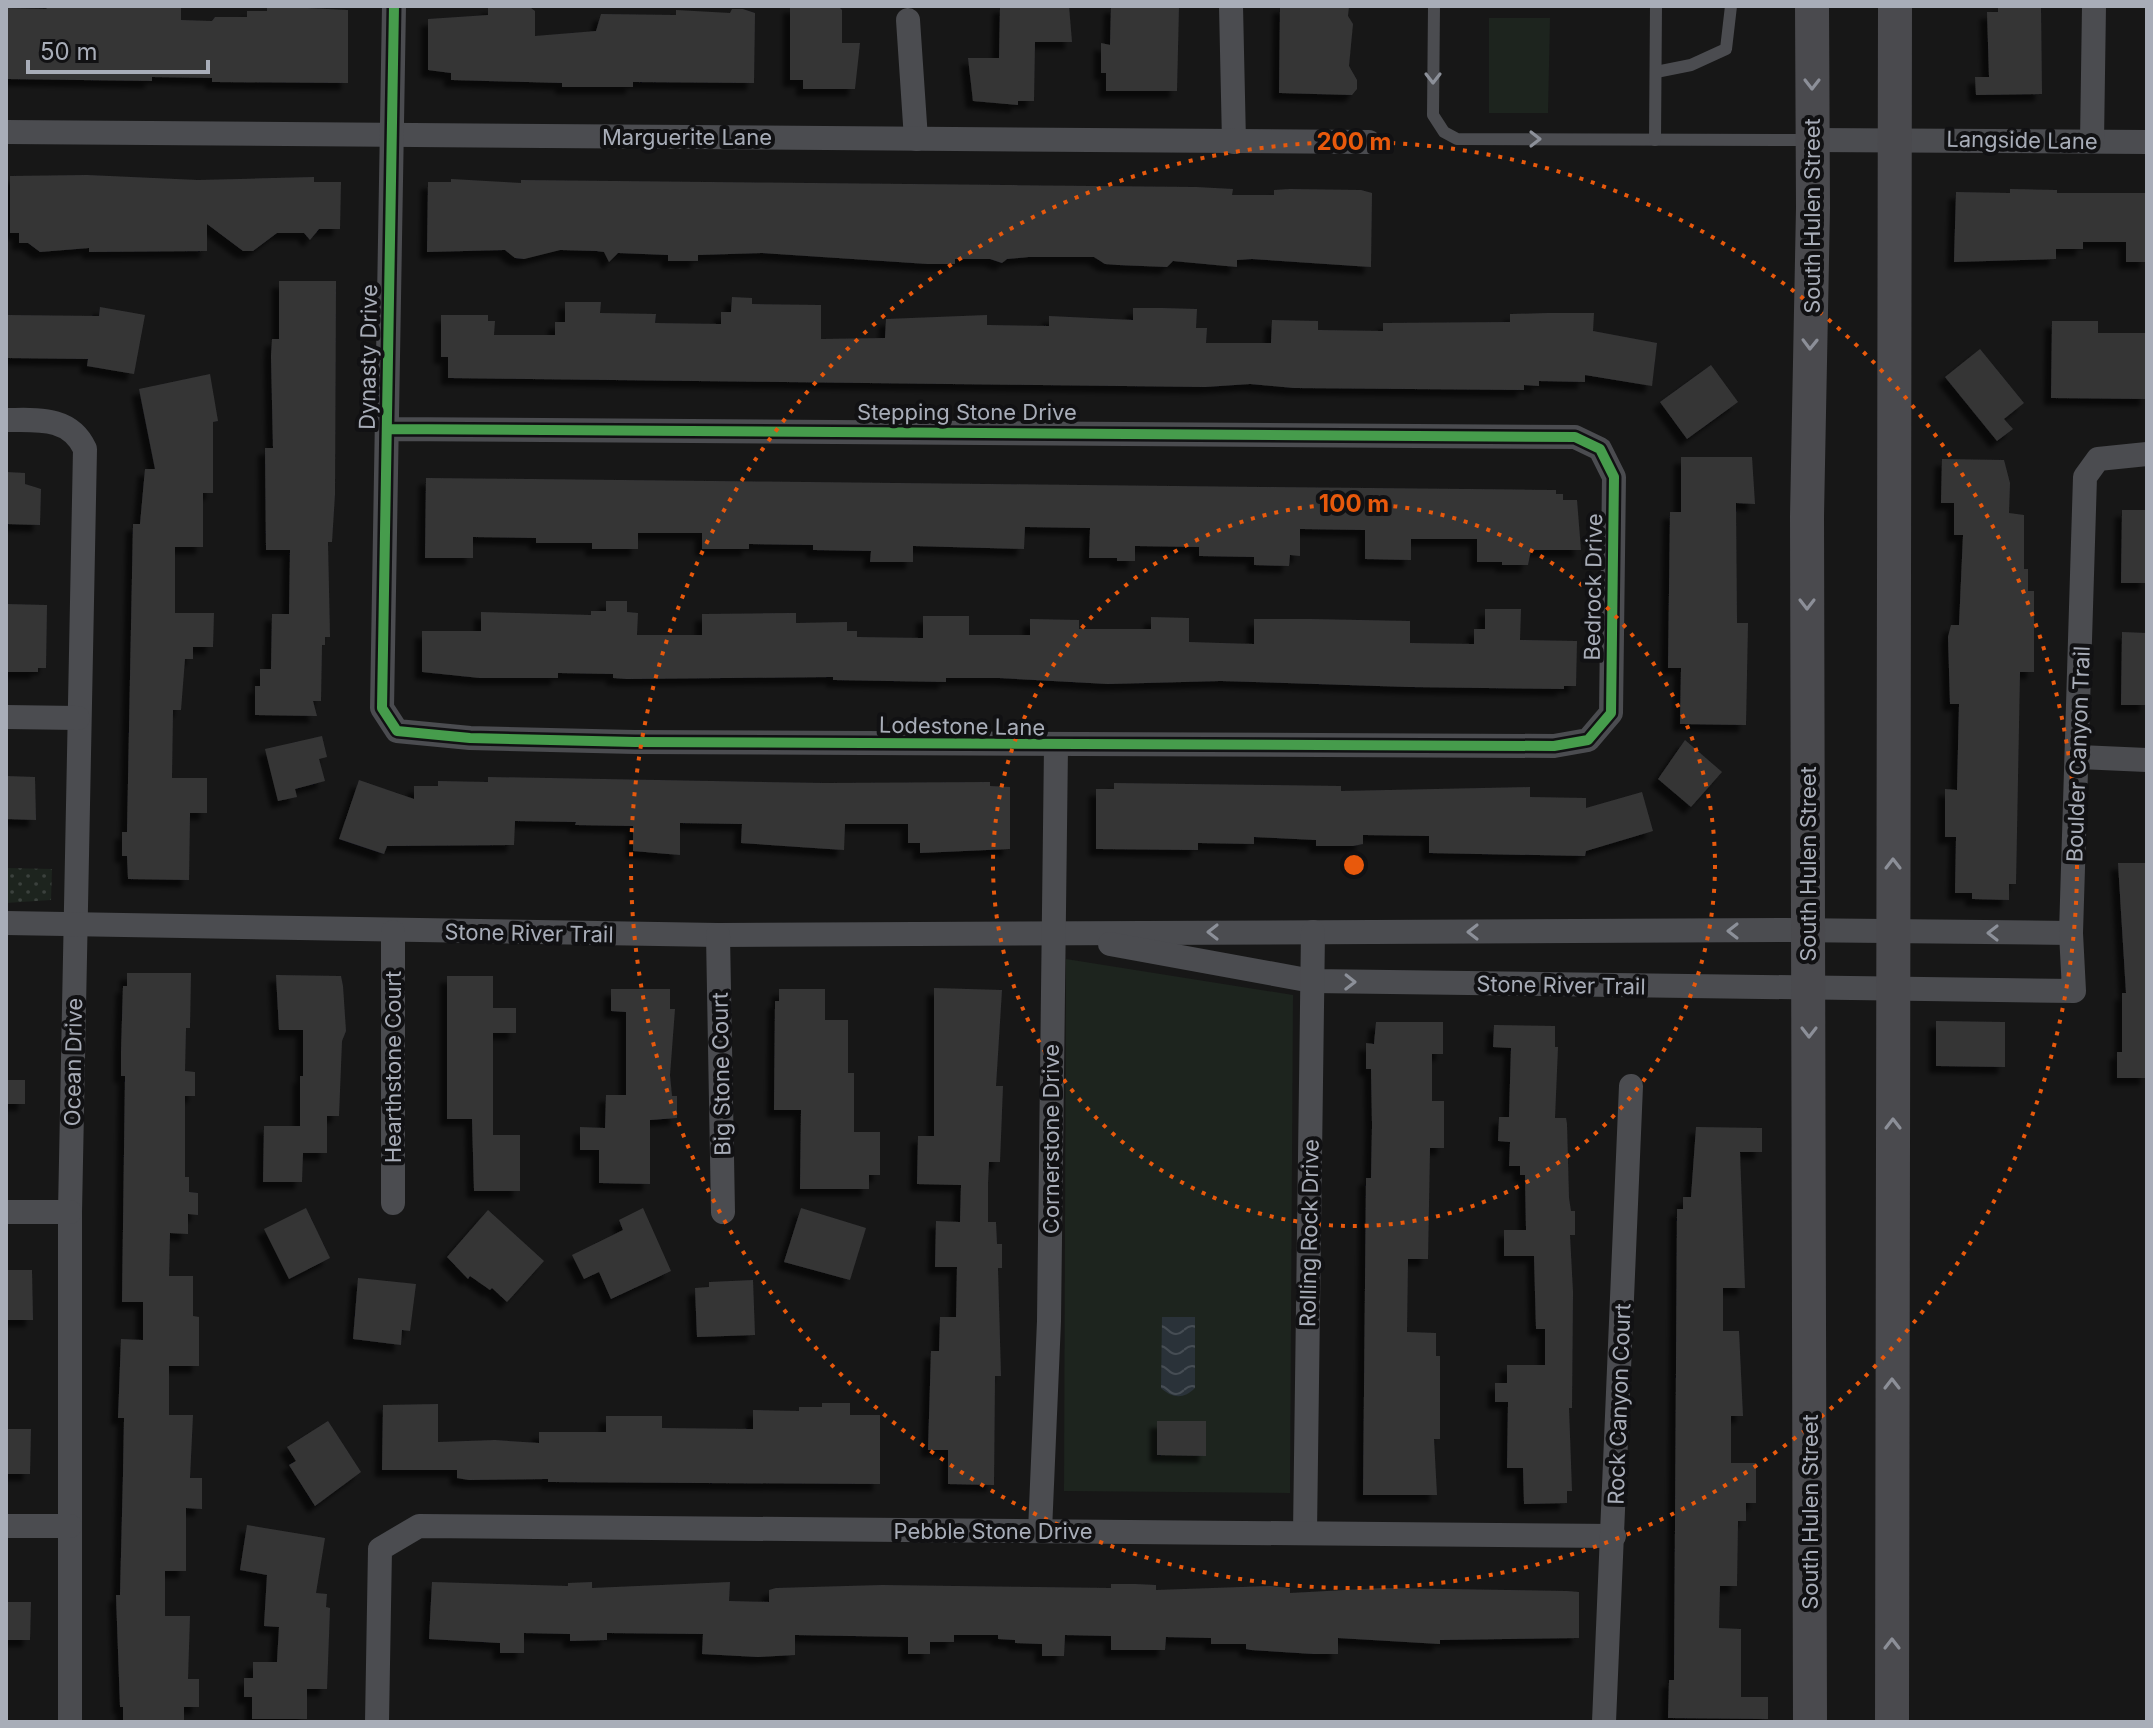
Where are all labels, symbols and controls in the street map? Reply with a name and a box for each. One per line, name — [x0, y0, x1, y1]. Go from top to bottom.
scale bar — [28, 24, 208, 74]
text: 50 m — [40, 37, 98, 66]
one-way arrow — [1424, 72, 1442, 85]
one-way arrow — [1803, 78, 1821, 91]
street label: South Hulen Street — [1799, 118, 1825, 314]
street label: Marguerite Lane — [602, 124, 772, 150]
street label: Langside Lane — [1946, 126, 2098, 154]
text: 200 m — [1316, 127, 1392, 156]
one-way arrow — [1529, 130, 1542, 148]
street label: Dynasty Drive — [354, 284, 382, 430]
one-way arrow — [1802, 338, 1819, 351]
street label: Stepping Stone Drive — [857, 399, 1077, 425]
text: 100 m — [1319, 489, 1389, 518]
street label: Bedrock Drive — [1579, 513, 1607, 661]
one-way arrow — [1798, 598, 1816, 611]
street label: Boulder Canyon Trail — [2061, 645, 2095, 863]
street label: Lodestone Lane — [879, 712, 1045, 740]
street label: South Hulen Street — [1795, 766, 1821, 962]
centre of rings — [1340, 851, 1368, 879]
one-way arrow — [1884, 857, 1902, 870]
street label: Stone River Trail — [444, 919, 614, 947]
one-way arrow — [1726, 922, 1739, 940]
one-way arrow — [1206, 923, 1219, 941]
one-way arrow — [1466, 923, 1479, 941]
one-way arrow — [1986, 925, 1999, 942]
street label: Hearthstone Court — [380, 971, 406, 1163]
street label: Stone River Trail — [1476, 971, 1646, 999]
one-way arrow — [1344, 973, 1357, 990]
street label: Big Stone Court — [707, 992, 735, 1156]
street label: Ocean Drive — [59, 998, 87, 1126]
one-way arrow — [1800, 1026, 1818, 1039]
street label: Cornerstone Drive — [1038, 1044, 1064, 1234]
one-way arrow — [1884, 1117, 1902, 1130]
street label: Rolling Rock Drive — [1294, 1139, 1324, 1327]
street label: Rock Canyon Court — [1602, 1303, 1636, 1505]
one-way arrow — [1883, 1377, 1901, 1390]
street label: South Hulen Street — [1797, 1414, 1823, 1610]
street label: Pebble Stone Drive — [894, 1518, 1092, 1544]
one-way arrow — [1883, 1637, 1901, 1650]

